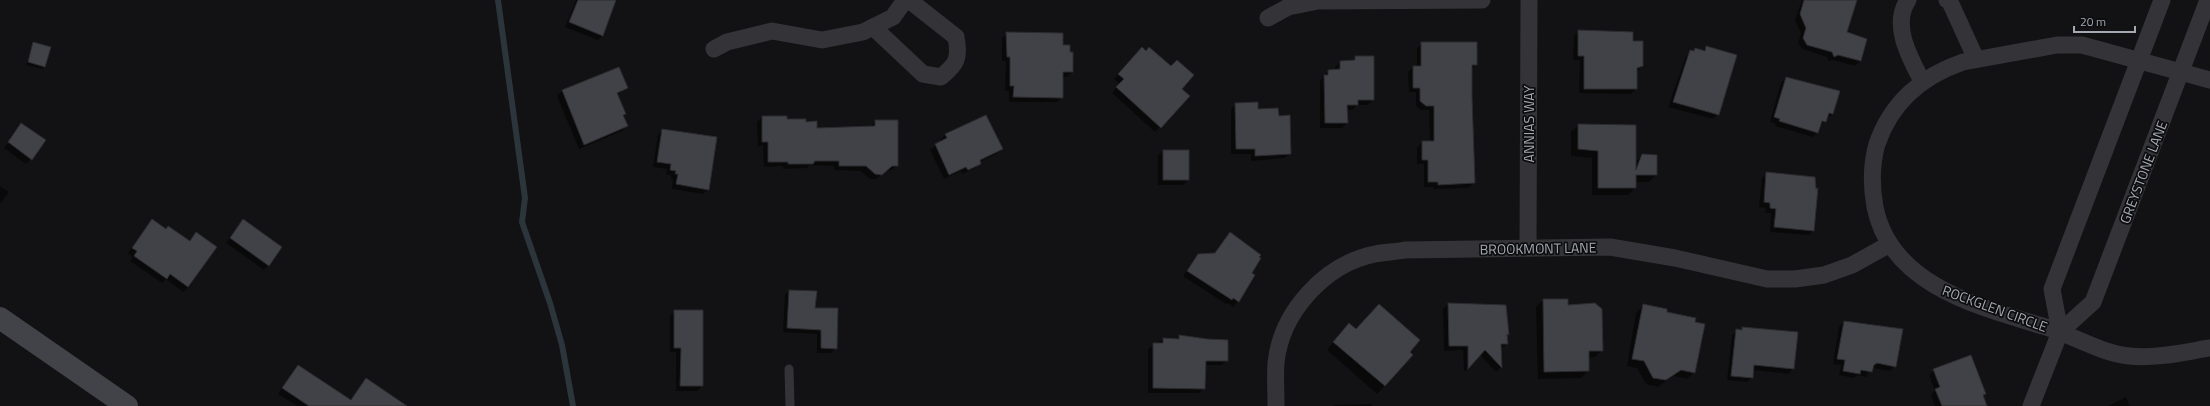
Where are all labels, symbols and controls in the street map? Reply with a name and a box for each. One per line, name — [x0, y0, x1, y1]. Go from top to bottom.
scale bar — [2074, 8, 2135, 34]
text: 20 m — [2080, 12, 2106, 31]
street label: ANNIAS WAY — [1518, 85, 1539, 162]
street label: GREYSTONE LANE — [2114, 117, 2172, 227]
street label: BROOKMONT LANE — [1479, 236, 1597, 260]
street label: ROCKGLEN CIRCLE — [1939, 279, 2051, 337]

